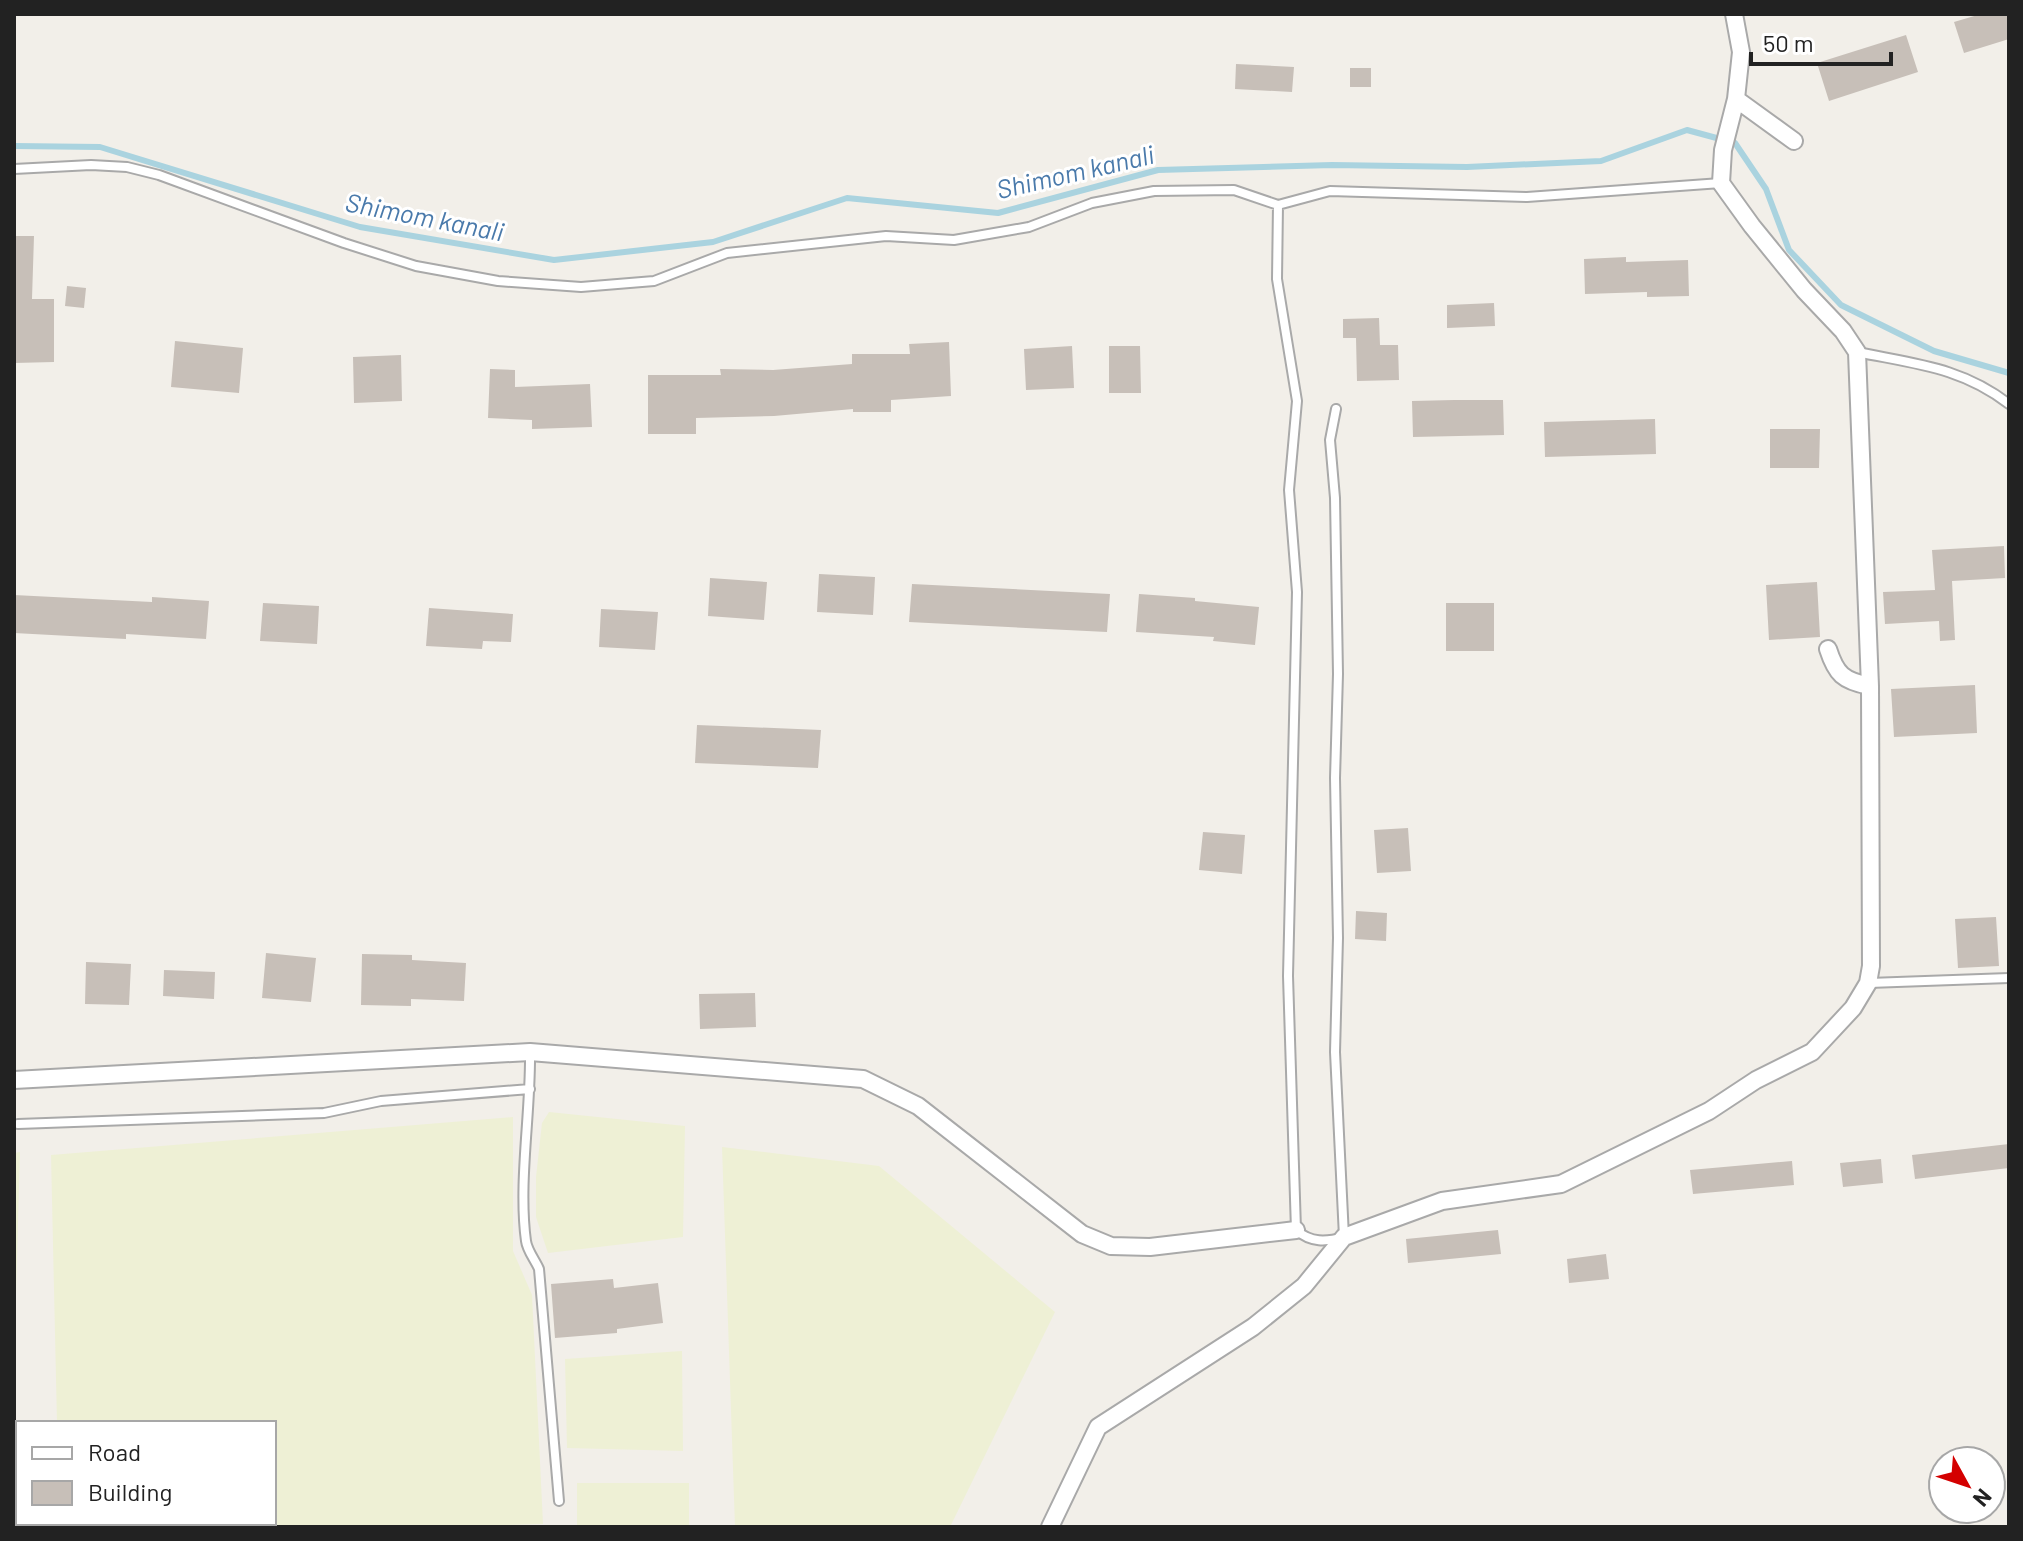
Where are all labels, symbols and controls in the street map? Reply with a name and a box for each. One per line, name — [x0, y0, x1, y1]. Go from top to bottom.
scale bar — [1751, 16, 1891, 66]
text: 50 m — [1763, 28, 1814, 57]
water label: Shimom kanali — [993, 138, 1157, 204]
water label: Shimom kanali — [343, 185, 507, 247]
legend — [16, 1421, 276, 1525]
text: Road — [88, 1437, 141, 1466]
north arrow — [1927, 1445, 2007, 1525]
text: Building — [88, 1477, 172, 1506]
text: N — [1968, 1485, 1998, 1512]

